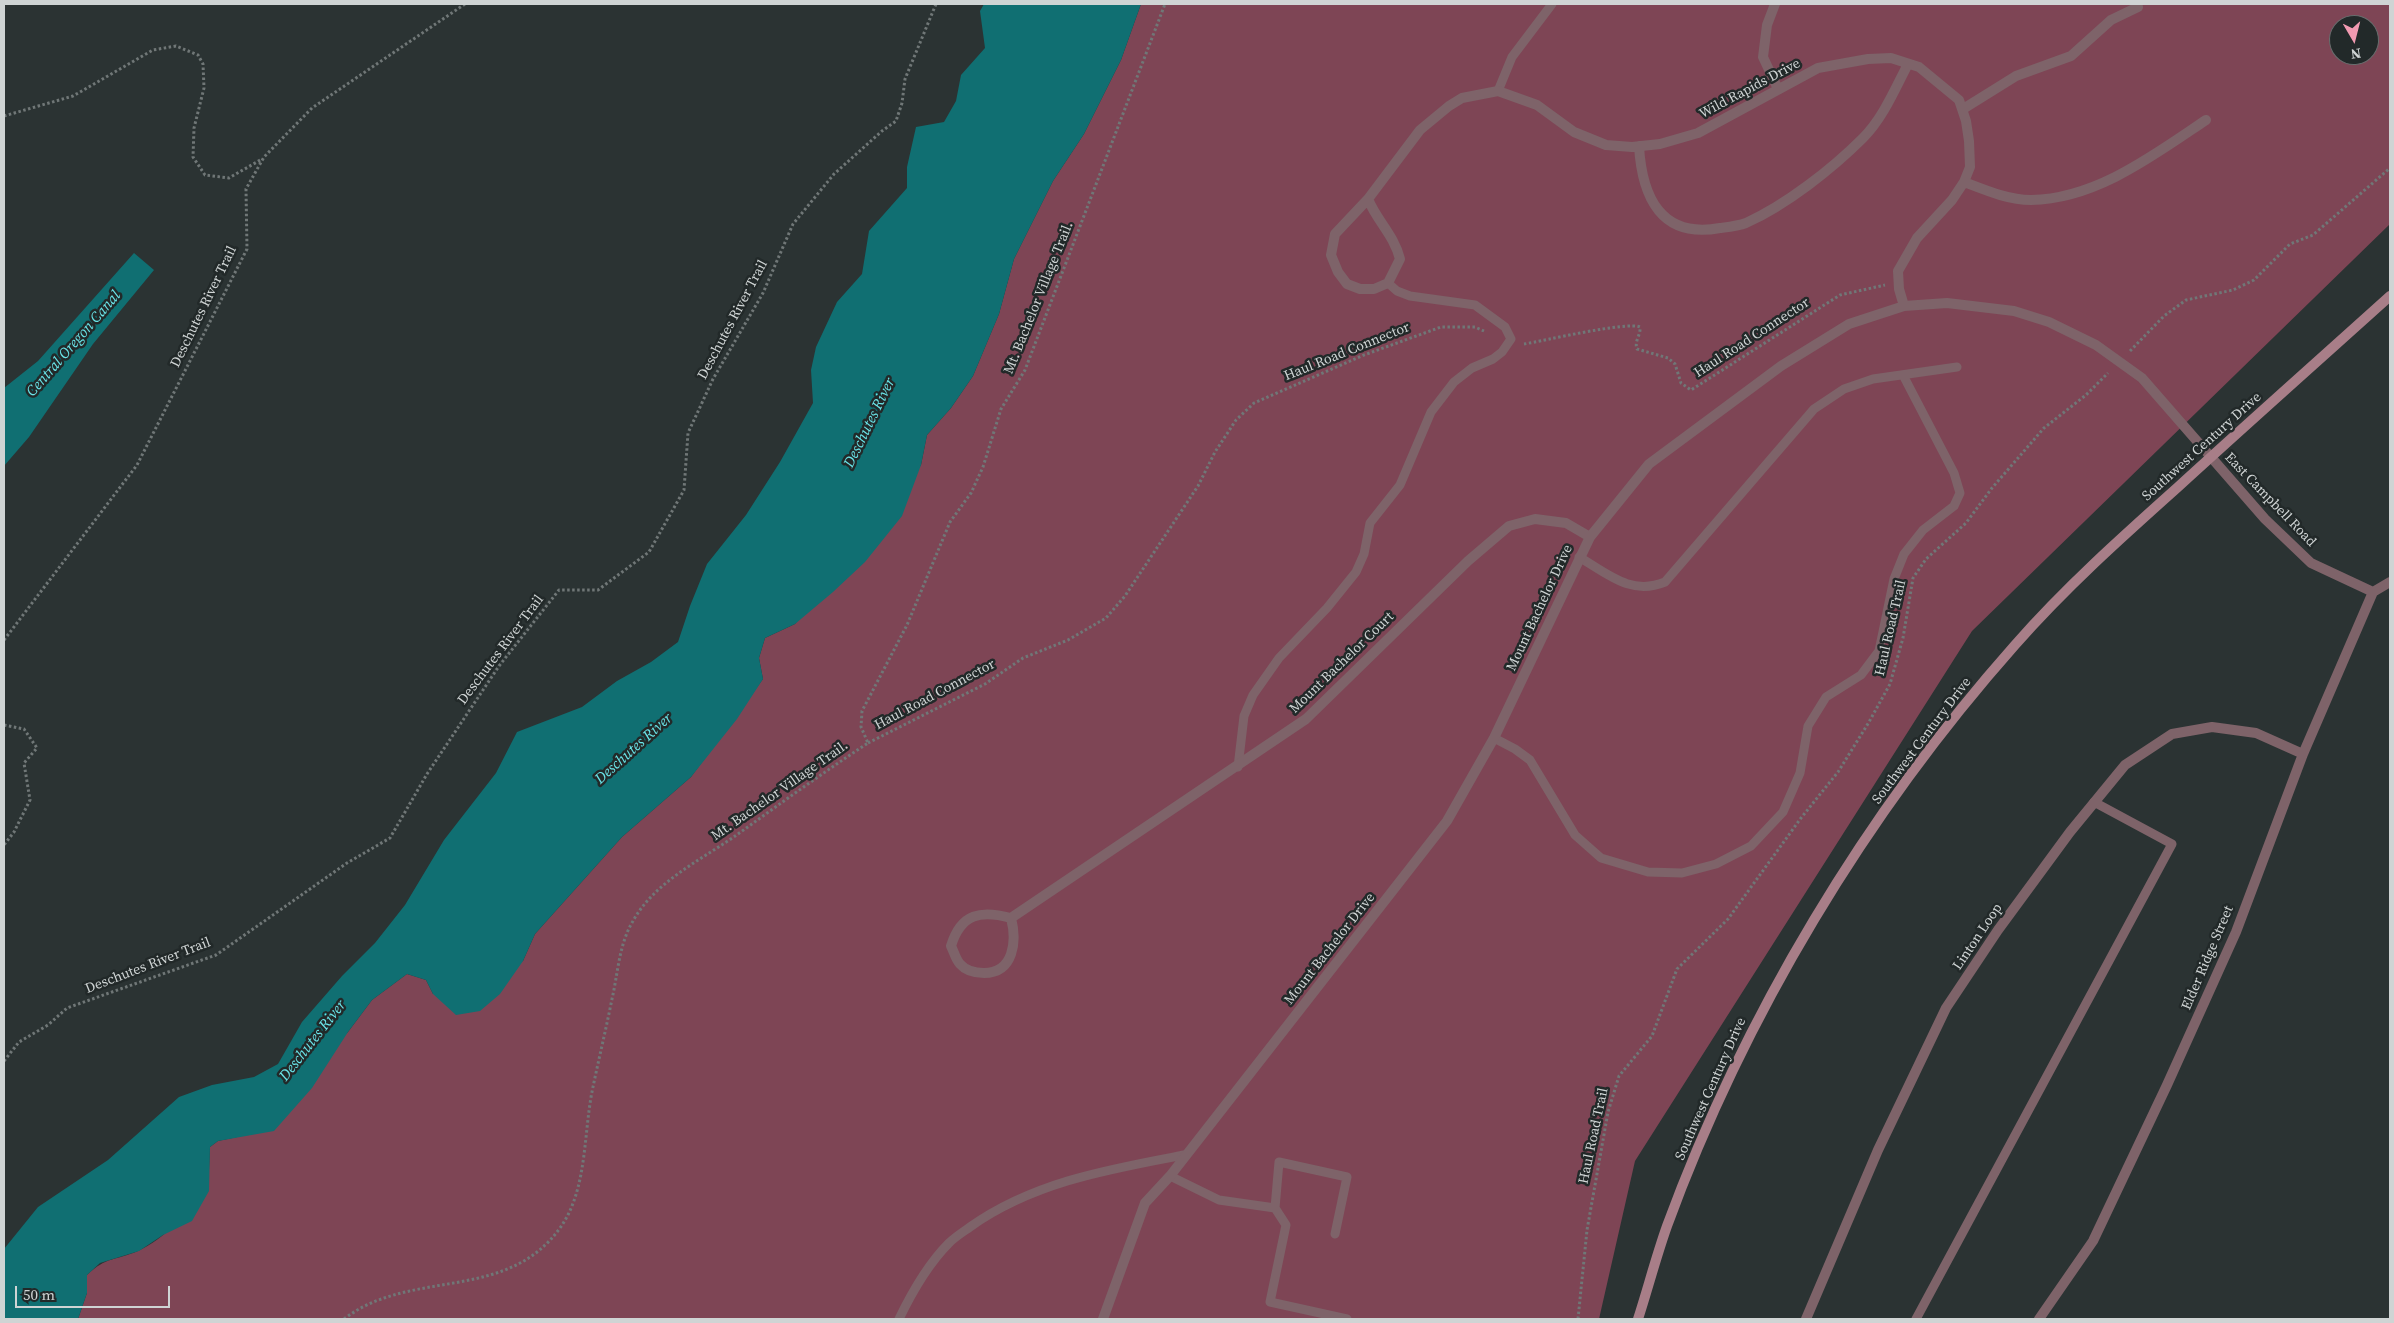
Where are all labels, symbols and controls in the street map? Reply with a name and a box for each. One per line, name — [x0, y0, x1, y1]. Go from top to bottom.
north arrow — [2329, 15, 2379, 65]
text: N — [2350, 43, 2362, 64]
street label: Wild Rapids Drive — [1697, 55, 1803, 123]
street label: Mt. Bachelor Village Trail. — [1001, 219, 1077, 377]
street label: Deschutes River Trail — [167, 244, 241, 370]
street label: Deschutes River Trail — [694, 257, 772, 383]
water label: Central Oregon Canal — [23, 287, 125, 401]
street label: Haul Road Connector — [1691, 294, 1813, 382]
street label: Haul Road Connector — [1282, 319, 1412, 385]
water label: Deschutes River — [840, 375, 900, 471]
street label: Southwest Century Drive — [2139, 389, 2265, 505]
street label: East Campbell Road — [2221, 450, 2319, 550]
street label: Mount Bachelor Drive — [1503, 542, 1577, 674]
street label: Haul Road Trail — [1872, 578, 1910, 678]
street label: Deschutes River Trail — [454, 592, 548, 708]
street label: Mount Bachelor Court — [1286, 609, 1398, 717]
street label: Haul Road Connector — [872, 656, 998, 734]
street label: Southwest Century Drive — [1869, 674, 1975, 808]
water label: Deschutes River — [592, 710, 676, 788]
street label: Mt. Bachelor Village Trail. — [708, 737, 852, 845]
street label: Mount Bachelor Drive — [1281, 890, 1379, 1008]
street label: Linton Loop — [1950, 901, 2006, 973]
street label: Elder Ridge Street — [2178, 903, 2238, 1013]
street label: Deschutes River Trail — [83, 934, 213, 998]
water label: Deschutes River — [276, 997, 350, 1085]
street label: Southwest Century Drive — [1672, 1015, 1750, 1163]
street label: Haul Road Trail — [1576, 1086, 1612, 1186]
scale bar — [18, 1276, 172, 1308]
text: 50 m — [23, 1284, 55, 1305]

